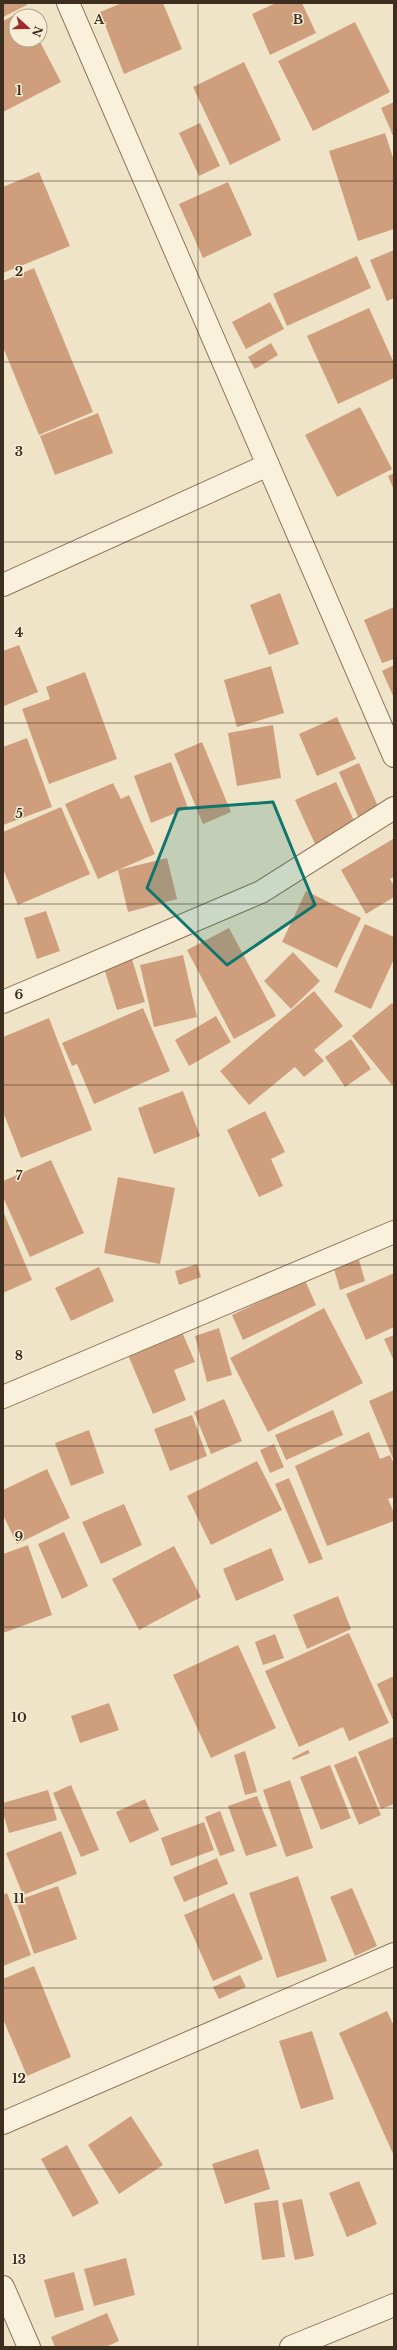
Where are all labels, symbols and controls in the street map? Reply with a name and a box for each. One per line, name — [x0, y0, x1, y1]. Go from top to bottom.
north arrow — [8, 8, 48, 48]
text: A — [93, 11, 105, 28]
text: B — [293, 11, 303, 28]
text: N — [29, 24, 46, 40]
text: 1 — [16, 82, 22, 99]
text: 2 — [15, 263, 23, 280]
text: 3 — [15, 443, 23, 460]
text: 4 — [15, 624, 24, 641]
text: 5 — [15, 805, 23, 822]
text: 6 — [15, 986, 24, 1003]
text: 7 — [16, 1167, 23, 1184]
text: 8 — [15, 1347, 23, 1364]
text: 9 — [15, 1528, 24, 1545]
text: 10 — [11, 1709, 27, 1726]
text: 11 — [13, 1890, 25, 1907]
text: 12 — [12, 2070, 26, 2087]
text: 13 — [12, 2251, 26, 2268]

